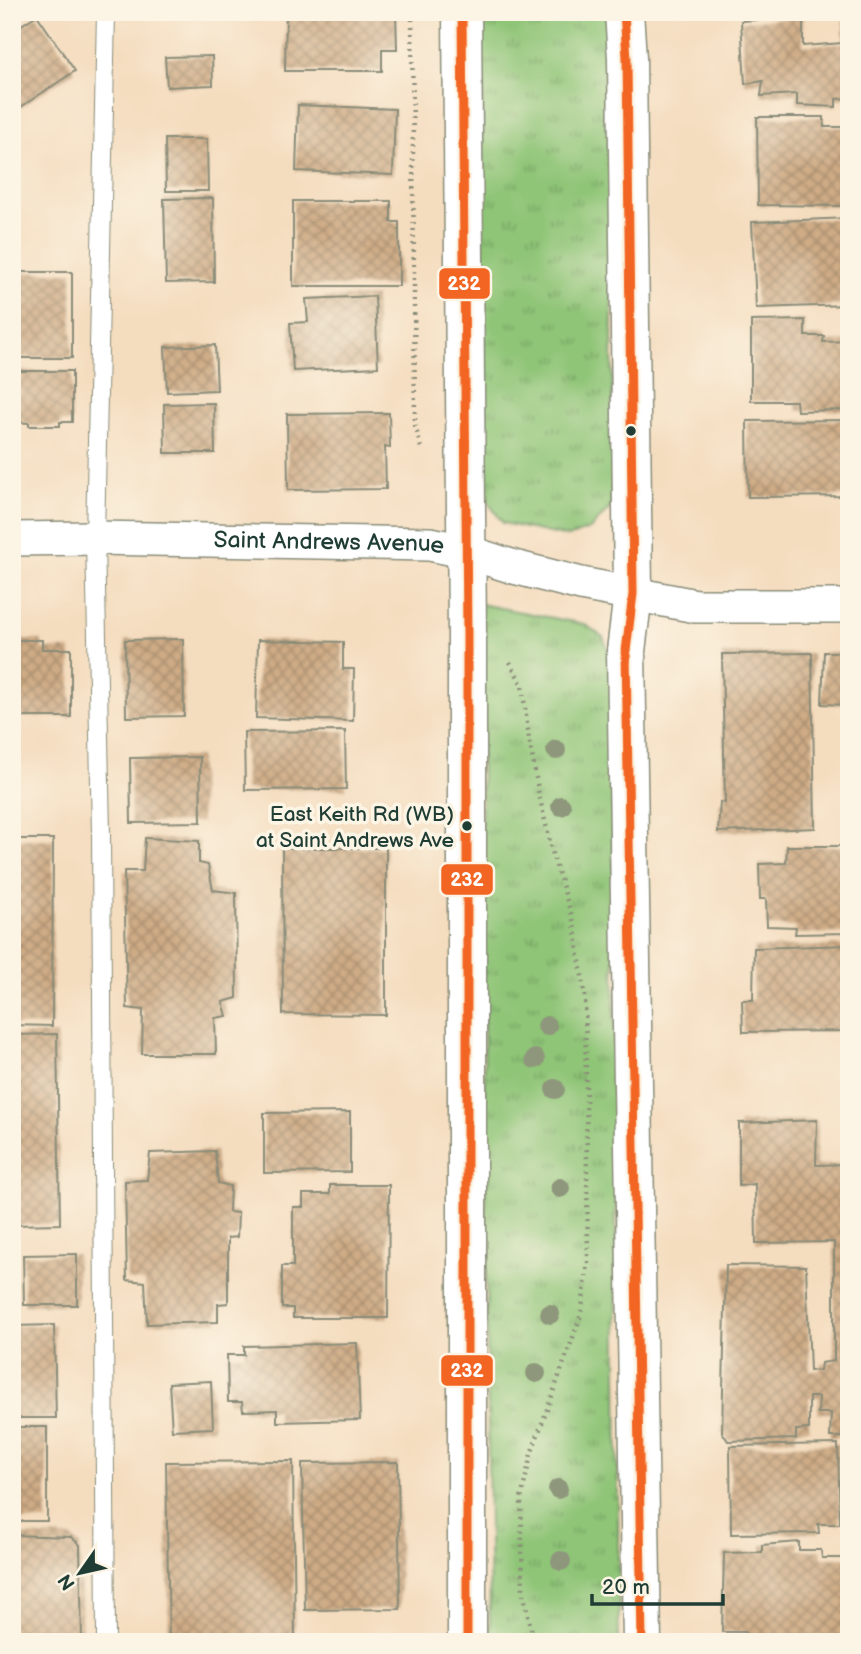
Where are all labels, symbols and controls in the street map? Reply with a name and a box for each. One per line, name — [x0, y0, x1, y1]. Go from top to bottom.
line badge: 232 — [438, 267, 491, 300]
text: 232 — [447, 273, 481, 296]
unlabelled marker — [624, 424, 638, 438]
street label: Saint Andrews Avenue — [213, 526, 447, 561]
place label: East Keith Rd (WB) at Saint Andrews Ave — [256, 802, 454, 853]
marker: East Keith Rd (WB) at Saint Andrews Ave — [460, 819, 474, 833]
line badge: 232 — [440, 863, 494, 896]
text: 232 — [450, 869, 484, 892]
line badge: 232 — [440, 1354, 494, 1387]
text: 232 — [450, 1360, 484, 1383]
north arrow — [46, 1538, 116, 1608]
scale bar — [592, 1563, 723, 1607]
text: N — [54, 1569, 81, 1594]
text: 20 m — [602, 1575, 650, 1600]

